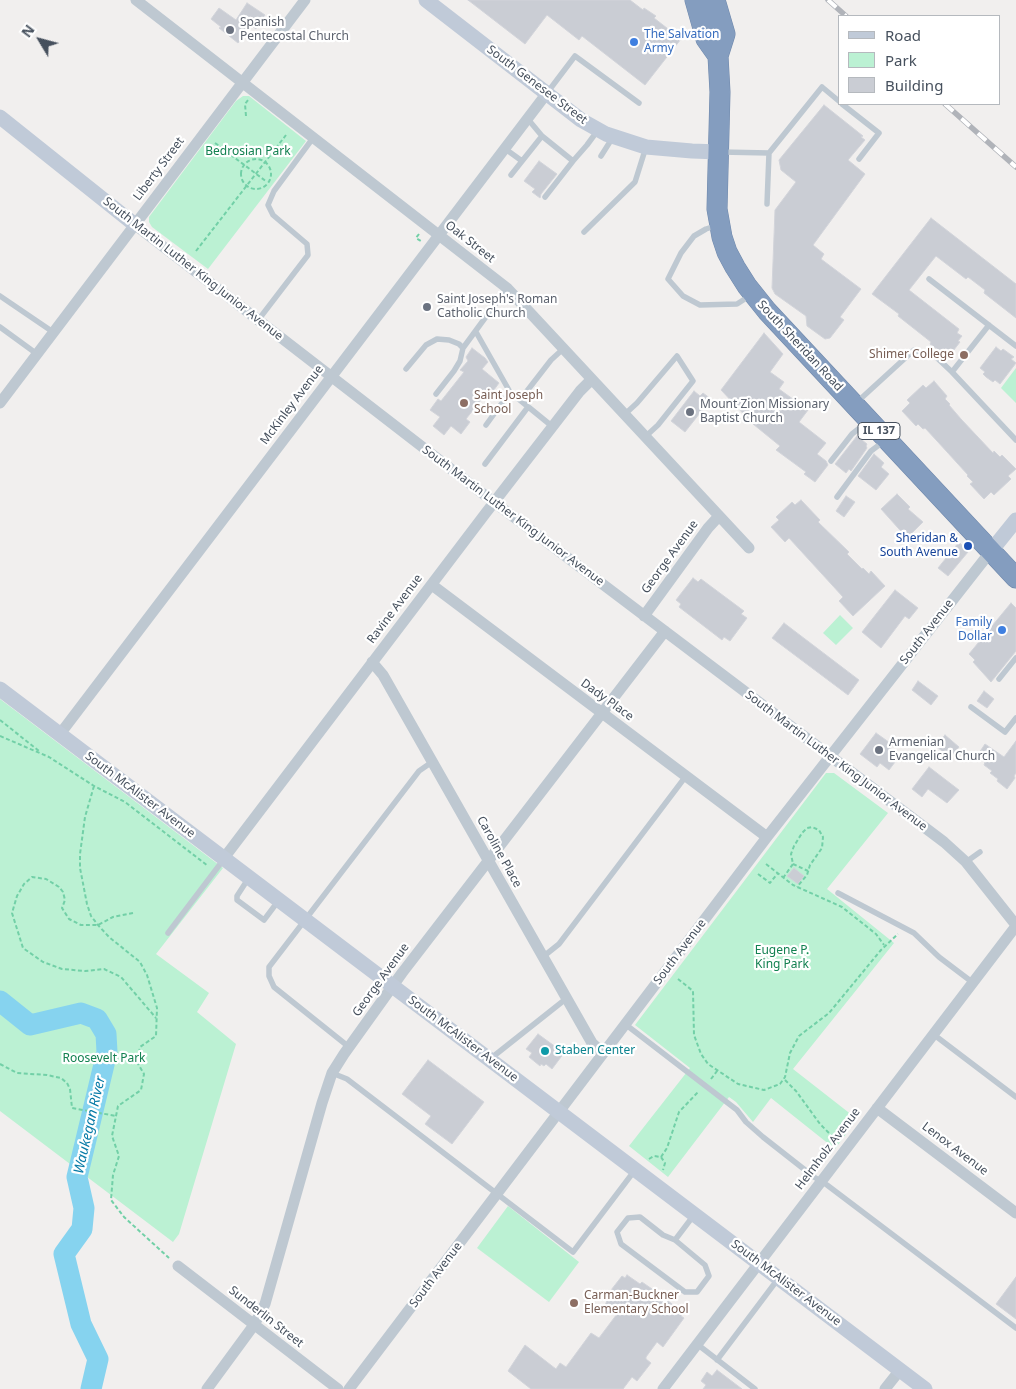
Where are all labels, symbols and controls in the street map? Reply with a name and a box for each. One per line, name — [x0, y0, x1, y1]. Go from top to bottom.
north arrow — [15, 15, 65, 65]
legend — [838, 15, 1001, 105]
place label: Spanish Pentecostal Church — [240, 16, 349, 44]
text: N — [17, 20, 39, 41]
marker: Spanish Pentecostal Church — [224, 24, 236, 36]
text: Road — [885, 25, 921, 45]
place label: The Salvation Army — [644, 28, 719, 56]
marker: The Salvation Army — [628, 36, 640, 48]
street label: South Genesee Street — [484, 43, 590, 127]
text: Park — [885, 50, 917, 70]
text: Building — [885, 75, 943, 95]
street label: Liberty Street — [131, 134, 187, 204]
park label: Bedrosian Park — [205, 145, 291, 159]
street label: South Martin Luther King Junior Avenue — [100, 194, 286, 344]
street label: Oak Street — [442, 218, 498, 266]
place label: Saint Joseph's Roman Catholic Church — [437, 293, 557, 321]
street label: South Sheridan Road — [754, 298, 846, 394]
marker: Saint Joseph's Roman Catholic Church — [421, 301, 433, 313]
place label: Shimer College — [869, 348, 954, 362]
marker: Shimer College — [958, 349, 970, 361]
street label: McKinley Avenue — [257, 363, 327, 447]
place label: Saint Joseph School — [474, 389, 543, 417]
marker: Saint Joseph School — [458, 397, 470, 409]
place label: Mount Zion Missionary Baptist Church — [700, 398, 829, 426]
marker: Mount Zion Missionary Baptist Church — [684, 406, 696, 418]
road number: IL 137 — [858, 422, 900, 440]
street label: South Martin Luther King Junior Avenue — [419, 443, 607, 589]
street label: George Avenue — [639, 518, 701, 596]
place label: Sheridan & South Avenue — [880, 532, 958, 560]
marker: Sheridan & South Avenue — [962, 540, 974, 552]
street label: Ravine Avenue — [364, 572, 426, 646]
street label: South Avenue — [897, 597, 957, 667]
place label: Family Dollar — [956, 616, 992, 644]
marker: Family Dollar — [996, 624, 1008, 636]
street label: Dady Place — [578, 676, 636, 724]
street label: South Martin Luther King Junior Avenue — [742, 688, 930, 834]
place label: Armenian Evangelical Church — [889, 736, 995, 764]
marker: Armenian Evangelical Church — [873, 744, 885, 756]
street label: South McAlister Avenue — [82, 749, 198, 841]
street label: Caroline Place — [473, 814, 525, 890]
street label: South Avenue — [651, 916, 709, 988]
street label: George Avenue — [350, 941, 412, 1019]
park label: Eugene P. King Park — [755, 944, 809, 972]
street label: South McAlister Avenue — [405, 993, 521, 1085]
place label: Staben Center — [555, 1044, 635, 1058]
marker: Staben Center — [539, 1045, 551, 1057]
park label: Roosevelt Park — [62, 1052, 146, 1066]
water label: Waukegan River — [71, 1074, 109, 1176]
street label: Helmholz Avenue — [793, 1105, 863, 1193]
street label: Lenox Avenue — [919, 1119, 991, 1179]
street label: South McAlister Avenue — [728, 1237, 844, 1329]
street label: South Avenue — [407, 1239, 465, 1311]
street label: Sunderlin Street — [226, 1283, 306, 1351]
place label: Carman-Buckner Elementary School — [584, 1289, 689, 1317]
marker: Carman-Buckner Elementary School — [568, 1297, 580, 1309]

